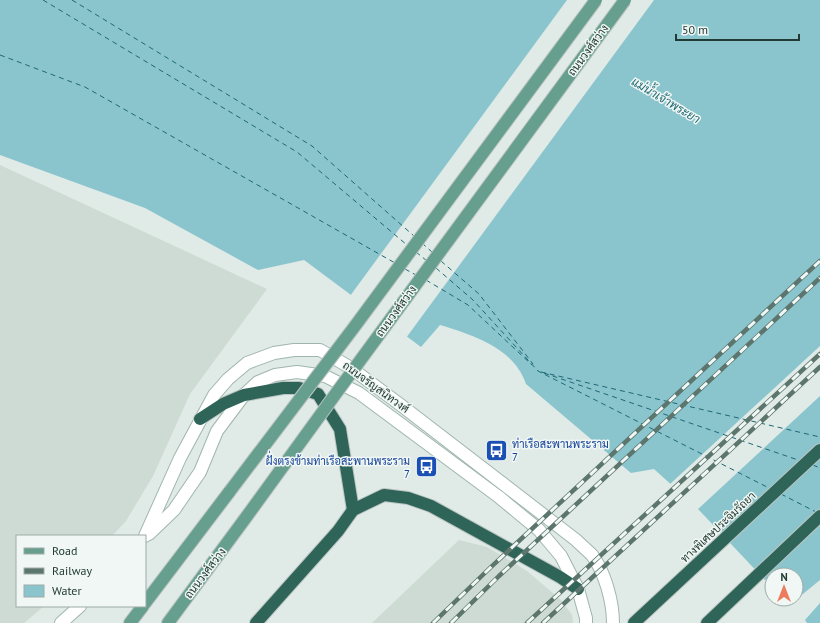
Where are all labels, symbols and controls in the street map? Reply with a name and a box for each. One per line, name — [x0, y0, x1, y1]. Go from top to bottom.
scale bar — [676, 16, 799, 42]
street label: ถนนวงศ์สว่าง — [564, 21, 611, 78]
text: 50 m — [682, 22, 708, 37]
water label: แม่น้ำเจ้าพระยา — [629, 71, 705, 126]
street label: ถนนวงศ์สว่าง — [372, 282, 419, 339]
street label: ถนนจรัญสนิทวงศ์ — [340, 357, 413, 416]
bus stop icon: ท่าเรือสะพานพระราม 7 — [484, 437, 510, 463]
place label: ท่าเรือสะพานพระราม 7 — [512, 437, 609, 464]
place label: ฝั่งตรงข้ามท่าเรือสะพานพระราม 7 — [266, 450, 410, 481]
bus stop icon: ฝั่งตรงข้ามท่าเรือสะพานพระราม 7 — [413, 454, 439, 480]
street label: ทางพิเศษประจิมรัถยา — [678, 489, 758, 565]
legend — [16, 535, 146, 607]
text: Road — [52, 543, 77, 558]
street label: ถนนวงศ์สว่าง — [181, 544, 229, 601]
text: Railway — [52, 563, 92, 578]
north arrow — [764, 567, 804, 607]
text: N — [780, 570, 788, 584]
text: Water — [52, 583, 82, 598]

